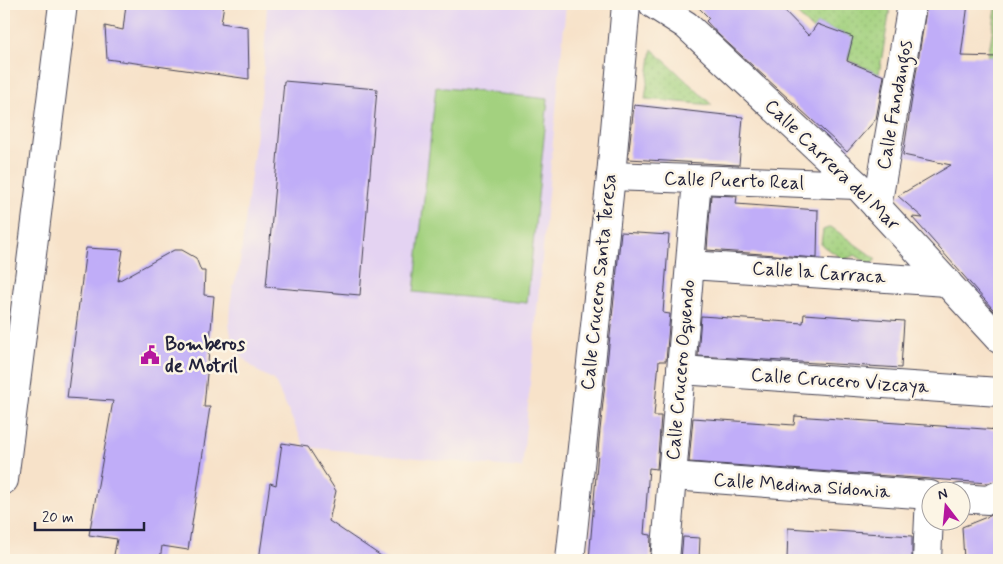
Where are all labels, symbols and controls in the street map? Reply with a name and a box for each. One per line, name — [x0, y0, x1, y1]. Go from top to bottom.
street label: Calle Fandangos — [871, 38, 922, 172]
street label: Calle Carrera del Mar — [759, 94, 905, 236]
street label: Calle Puerto Real — [663, 166, 805, 196]
street label: Calle Crucero Santa Teresa — [575, 173, 623, 391]
street label: Calle la Carraca — [751, 256, 887, 290]
street label: Calle Crucero Oquendo — [661, 279, 701, 461]
place label: Bomberos de Motril — [165, 332, 246, 379]
public building icon: Bomberos de Motril — [139, 344, 161, 366]
street label: Calle Crucero Vizcaya — [750, 362, 931, 401]
street label: Calle Medina Sidonia — [713, 467, 892, 505]
north arrow — [920, 482, 970, 532]
text: N — [936, 485, 950, 504]
scale bar — [35, 499, 144, 531]
text: 20 m — [42, 508, 74, 528]

